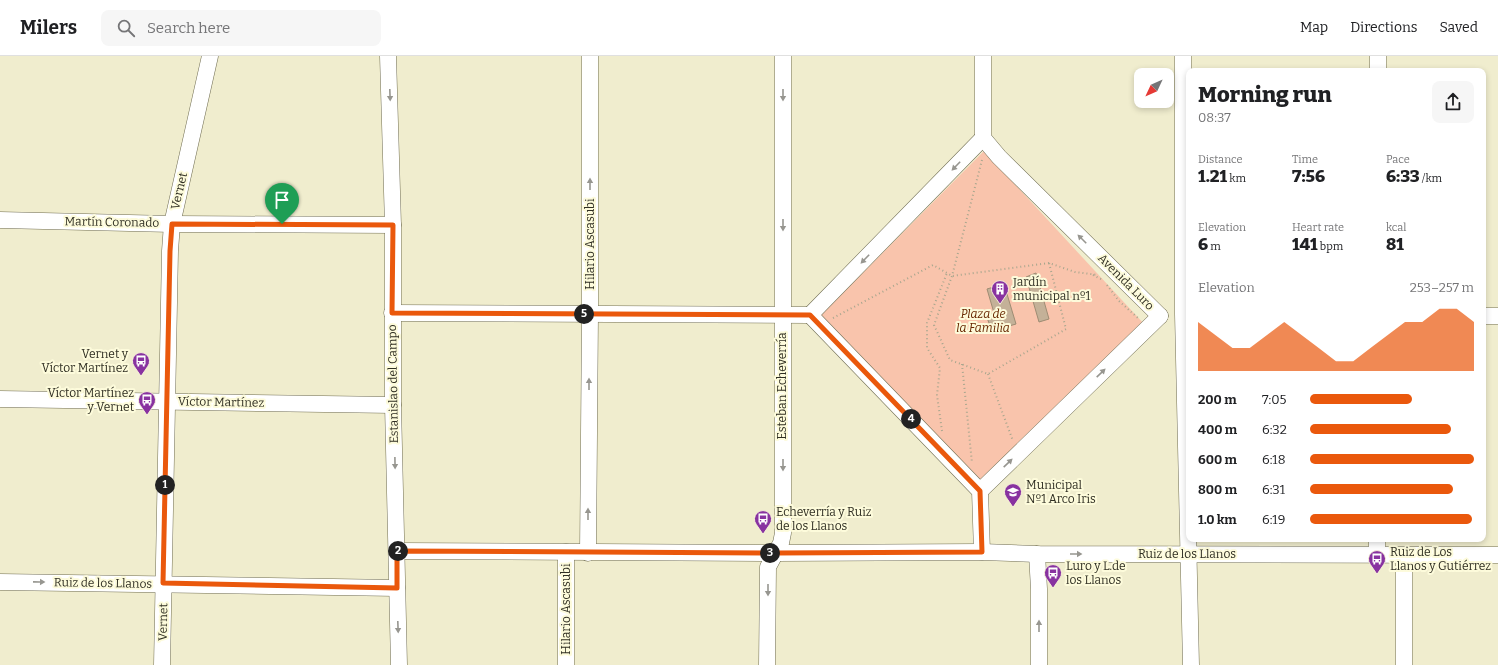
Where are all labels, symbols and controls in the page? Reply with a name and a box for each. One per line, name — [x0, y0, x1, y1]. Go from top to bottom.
search box — [101, 10, 381, 46]
text: Milers — [20, 16, 77, 39]
icon: search — [115, 17, 137, 39]
text: Search here — [147, 19, 230, 37]
text: Map — [1300, 19, 1328, 36]
text: Directions — [1350, 19, 1418, 36]
text: Saved — [1440, 19, 1478, 36]
north arrow — [1134, 68, 1174, 108]
map controls — [1134, 68, 1174, 108]
text: Morning run — [1198, 81, 1331, 108]
button: share — [1432, 81, 1474, 123]
one-way arrow — [386, 89, 393, 101]
one-way arrow — [780, 89, 786, 102]
text: 08:37 — [1198, 110, 1231, 125]
text: Distance — [1198, 153, 1243, 166]
text: Time — [1292, 153, 1318, 166]
text: Pace — [1386, 153, 1410, 166]
one-way arrow — [951, 161, 961, 171]
text: 1.21 — [1198, 166, 1227, 187]
text: 7:56 — [1292, 166, 1325, 187]
text: 6:33 — [1386, 166, 1420, 187]
street label: Vernet — [168, 170, 190, 211]
text: km — [1227, 172, 1246, 185]
text: /km — [1420, 172, 1442, 185]
one-way arrow — [587, 177, 593, 190]
pin — [265, 183, 299, 224]
icon: arrive — [271, 189, 293, 211]
street label: Hilario Ascasubi — [583, 198, 597, 290]
street label: Martín Coronado — [65, 214, 160, 230]
one-way arrow — [780, 219, 786, 232]
text: Elevation — [1198, 221, 1246, 234]
text: Heart rate — [1292, 221, 1344, 234]
text: kcal — [1386, 221, 1406, 234]
text: 6 — [1198, 234, 1208, 255]
text: 141 — [1292, 234, 1318, 255]
text: 81 — [1386, 234, 1404, 255]
one-way arrow — [1077, 235, 1087, 244]
text: m — [1208, 240, 1221, 253]
text: bpm — [1318, 240, 1343, 253]
street label: Avenida Luro — [1095, 251, 1157, 313]
one-way arrow — [860, 254, 870, 264]
place label: Jardín municipal nº1 — [1012, 275, 1091, 303]
building icon: Jardín municipal nº1 — [990, 279, 1010, 304]
text: Elevation — [1198, 280, 1255, 295]
text: 253–257 m — [1410, 280, 1474, 295]
pin: 5 — [574, 304, 594, 324]
text: 5 — [581, 307, 587, 320]
park label: Plaza de la Familia — [956, 307, 1010, 335]
street label: Estanislao del Campo — [385, 324, 401, 444]
street label: Esteban Echeverría — [775, 332, 789, 440]
place label: Vernet y Víctor Martínez — [42, 347, 129, 375]
bus stop icon: Vernet y Víctor Martínez — [131, 351, 151, 376]
one-way arrow — [1096, 368, 1106, 378]
one-way arrow — [586, 377, 592, 390]
place label: Víctor Martínez y Vernet — [48, 386, 135, 414]
bus stop icon: Víctor Martínez y Vernet — [137, 390, 157, 415]
text: 200 m — [1198, 392, 1237, 407]
text: 7:05 — [1262, 392, 1287, 407]
street label: Víctor Martínez — [178, 394, 265, 410]
pin: 4 — [901, 409, 921, 429]
text: 4 — [908, 412, 914, 425]
text: 400 m — [1198, 422, 1237, 437]
text: 6:32 — [1262, 422, 1287, 437]
text: 600 m — [1198, 452, 1237, 467]
text: 6:18 — [1262, 452, 1285, 467]
one-way arrow — [392, 457, 398, 470]
one-way arrow — [780, 459, 786, 472]
one-way arrow — [1003, 459, 1013, 468]
pin: 1 — [155, 475, 175, 495]
text: 1 — [163, 478, 167, 491]
place label: Municipal Nº1 Arco Iris — [1026, 478, 1096, 506]
school or university icon: Municipal Nº1 Arco Iris — [1003, 482, 1023, 507]
text: 800 m — [1198, 482, 1237, 497]
text: 6:31 — [1262, 482, 1285, 497]
place label: Echeverría y Ruiz de los Llanos — [776, 505, 872, 533]
one-way arrow — [585, 507, 591, 520]
bus stop icon: Echeverría y Ruiz de los Llanos — [753, 509, 773, 534]
text: 1.0 km — [1198, 512, 1237, 527]
text: 6:19 — [1262, 512, 1285, 527]
pin: 2 — [388, 541, 408, 561]
pin: 3 — [760, 543, 780, 563]
text: 2 — [395, 544, 401, 557]
place label: Ruiz de Los Llanos y Gutiérrez — [1390, 545, 1491, 573]
text: 3 — [767, 546, 773, 559]
street label: Ruiz de los Llanos — [1138, 547, 1236, 561]
bus stop icon: Ruiz de Los Llanos y Gutiérrez — [1367, 549, 1387, 574]
one-way arrow — [1070, 551, 1083, 557]
place label: Luro y L.de los Llanos — [1066, 559, 1126, 587]
street label: Hilario Ascasubi — [559, 563, 573, 655]
bus stop icon: Luro y L.de los Llanos — [1043, 563, 1063, 588]
street label: Ruiz de los Llanos — [54, 575, 152, 591]
one-way arrow — [33, 579, 46, 585]
one-way arrow — [765, 584, 771, 597]
street label: Vernet — [156, 602, 170, 641]
one-way arrow — [1036, 619, 1042, 632]
one-way arrow — [395, 621, 401, 634]

